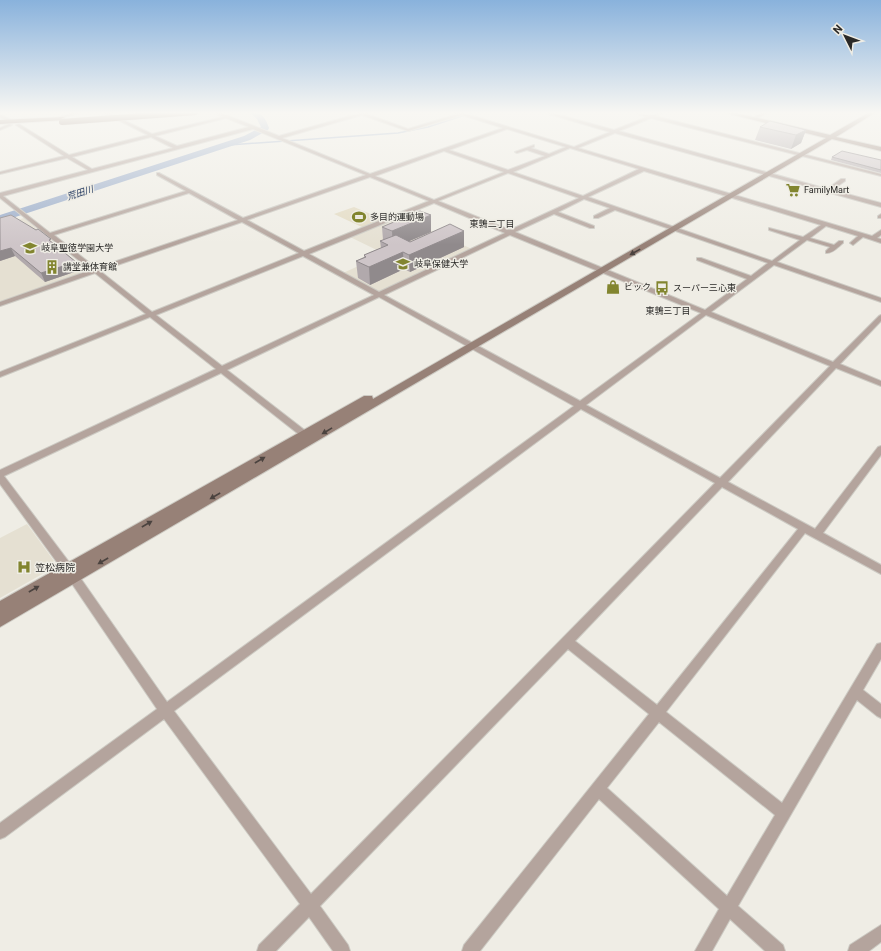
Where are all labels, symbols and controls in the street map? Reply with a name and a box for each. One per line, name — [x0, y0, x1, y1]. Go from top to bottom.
north arrow — [825, 16, 865, 56]
text: N — [831, 22, 846, 37]
supermarket icon: FamilyMart — [785, 182, 801, 198]
water label: 荒田川 — [66, 184, 95, 202]
place label: FamilyMart — [804, 185, 849, 195]
sports icon: 多目的運動場 — [351, 209, 367, 225]
place label: 多目的運動場 — [370, 212, 424, 222]
district label: 東鶉二丁目 — [469, 219, 515, 229]
school or university icon: 岐阜聖徳学園大学 — [22, 240, 38, 256]
place label: 岐阜聖徳学園大学 — [41, 243, 113, 253]
one-way arrow — [629, 248, 641, 255]
school or university icon: 岐阜保健大学 — [395, 256, 411, 272]
building icon: 講堂兼体育館 — [44, 259, 60, 275]
place label: 岐阜保健大学 — [414, 259, 468, 269]
place label: 講堂兼体育館 — [63, 262, 117, 272]
shop icon: ビック — [605, 279, 621, 295]
bus stop icon: スーパー三心東 — [654, 280, 670, 296]
place label: ビック — [624, 282, 651, 292]
place label: スーパー三心東 — [673, 283, 736, 293]
district label: 東鶉三丁目 — [645, 306, 691, 316]
one-way arrow — [322, 428, 333, 435]
one-way arrow — [254, 456, 265, 463]
one-way arrow — [209, 493, 221, 500]
one-way arrow — [141, 521, 153, 528]
one-way arrow — [97, 558, 108, 565]
hospital icon: 笠松病院 — [16, 559, 32, 575]
place label: 笠松病院 — [35, 562, 75, 573]
one-way arrow — [28, 585, 40, 592]

